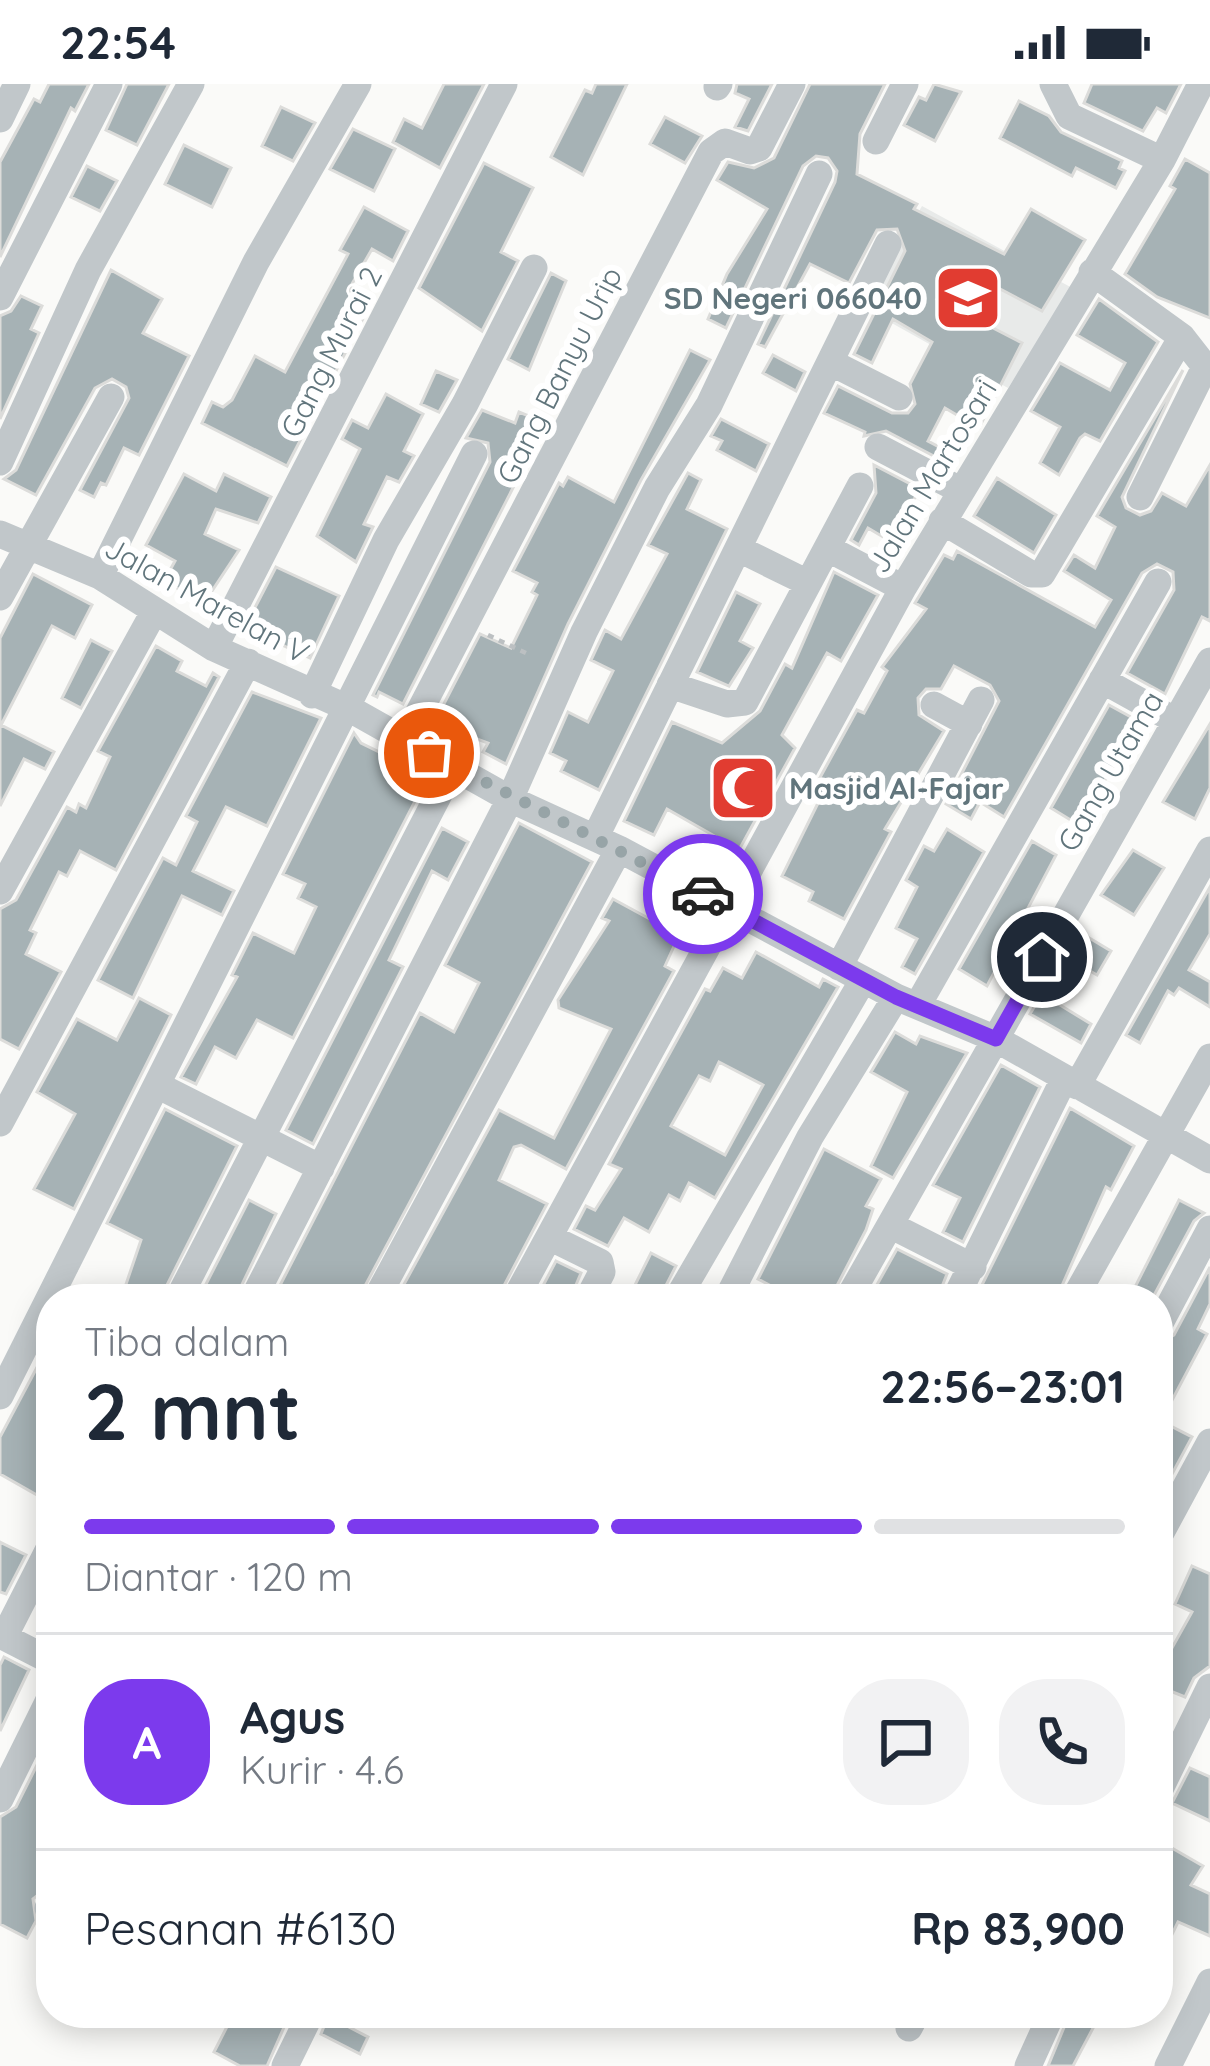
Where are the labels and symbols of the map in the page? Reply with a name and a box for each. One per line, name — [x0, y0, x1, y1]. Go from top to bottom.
street label: Gang Murai 2 — [272, 260, 390, 444]
street label: Gang Banyu Urip — [488, 260, 630, 490]
school or university icon: SD Negeri 066040 — [933, 263, 1003, 333]
place label: SD Negeri 066040 — [664, 279, 922, 317]
street label: Jalan Martosari — [859, 372, 1005, 580]
street label: Jalan Marelan V — [98, 528, 316, 672]
street label: Gang Utama — [1049, 684, 1171, 858]
pin — [378, 702, 480, 804]
mosque icon: Masjid Al-Fajar — [708, 753, 778, 823]
place label: Masjid Al-Fajar — [789, 769, 1004, 807]
courier — [643, 834, 763, 954]
pin — [991, 906, 1093, 1008]

